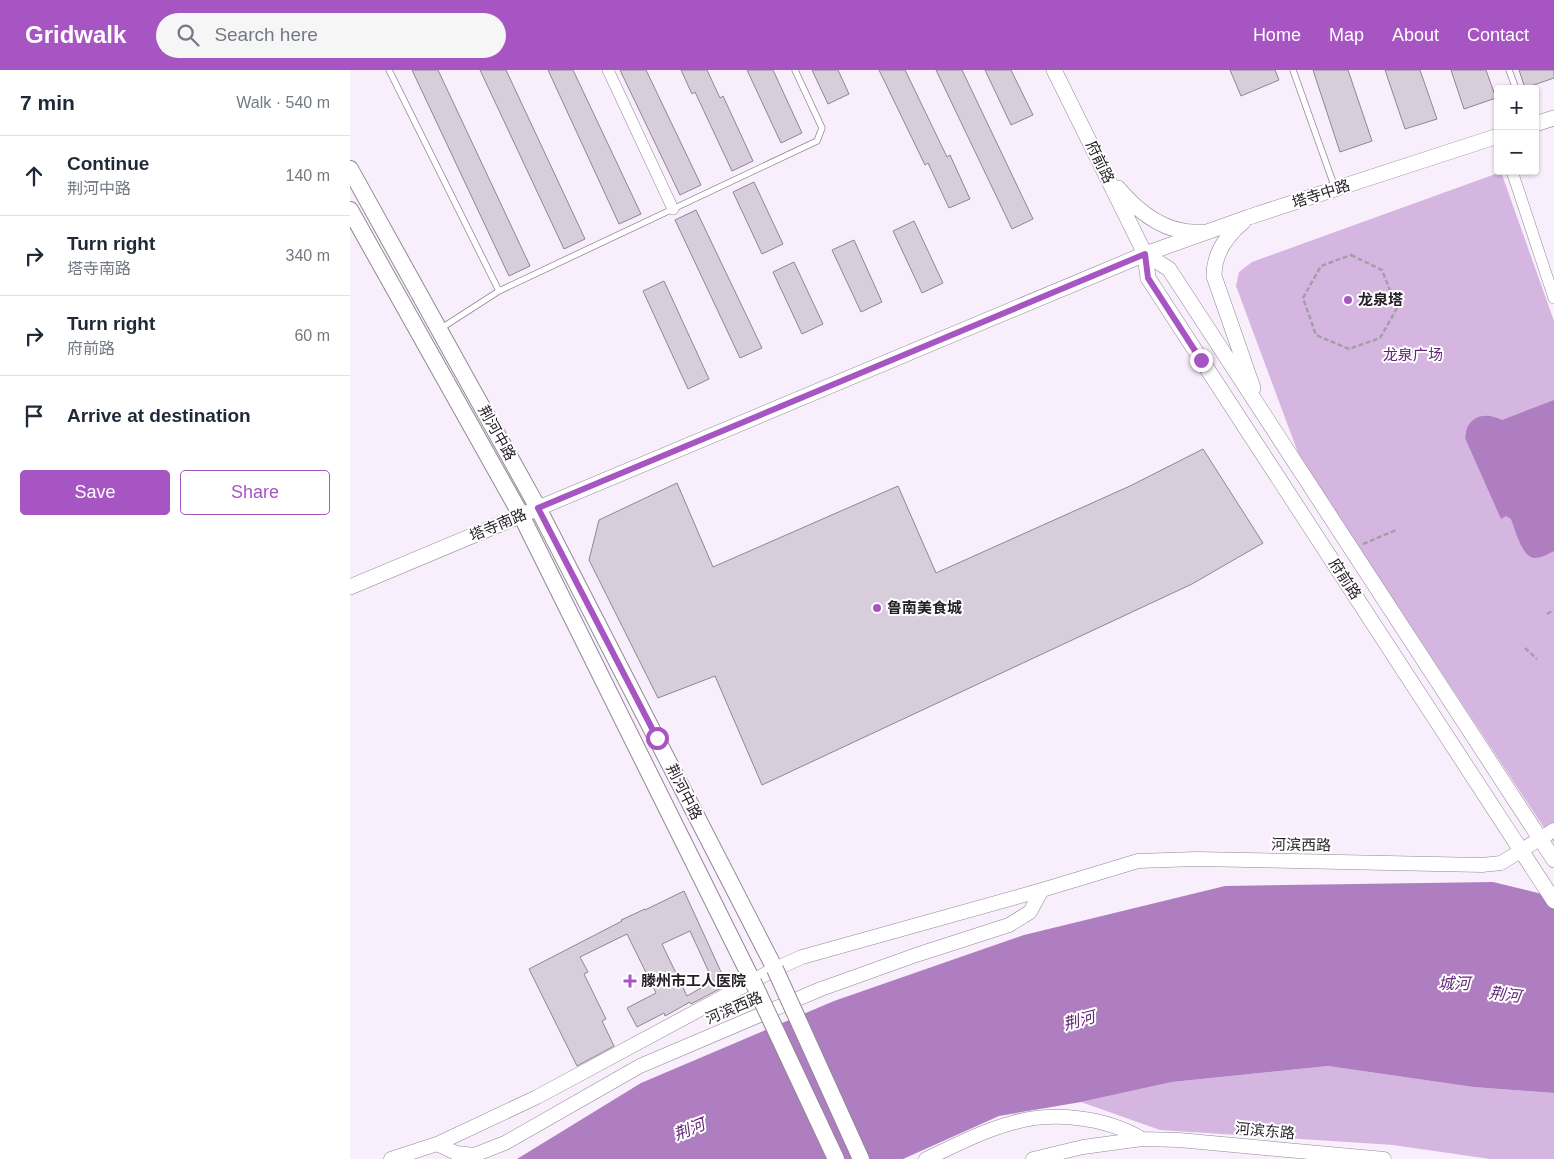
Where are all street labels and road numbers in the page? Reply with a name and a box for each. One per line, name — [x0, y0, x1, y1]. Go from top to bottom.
street label: 府前路 — [1083, 138, 1118, 186]
street label: 塔寺中路 — [1290, 176, 1352, 211]
street label: 荆河中路 — [475, 402, 519, 463]
street label: 塔寺南路 — [467, 505, 529, 544]
street label: 府前路 — [1326, 555, 1365, 602]
street label: 荆河中路 — [663, 761, 706, 822]
street label: 河滨西路 — [1271, 835, 1331, 854]
street label: 河滨西路 — [703, 988, 765, 1027]
street label: 河滨东路 — [1234, 1119, 1296, 1142]

